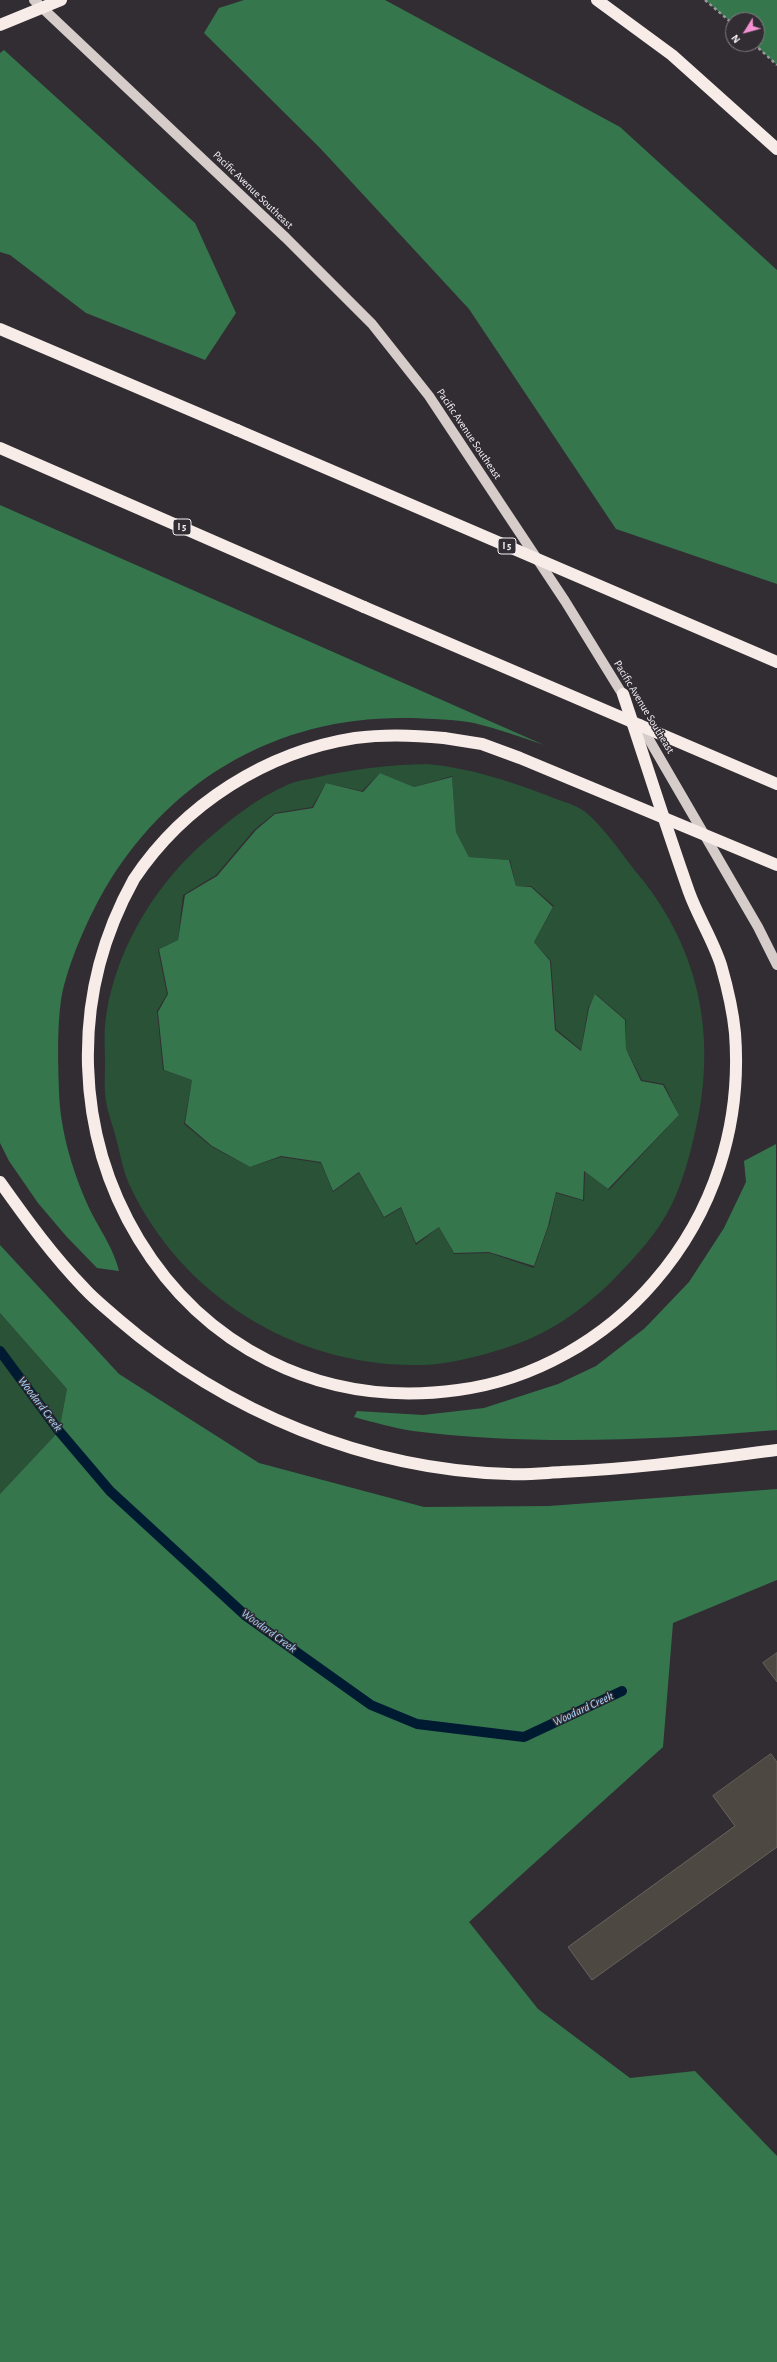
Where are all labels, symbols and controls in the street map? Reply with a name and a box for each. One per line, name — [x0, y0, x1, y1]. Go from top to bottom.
north arrow — [725, 12, 765, 52]
text: N — [729, 33, 743, 45]
street label: Pacific Avenue Southeast — [210, 148, 296, 232]
street label: Pacific Avenue Southeast — [434, 386, 504, 482]
road number: I 5 — [173, 519, 191, 535]
road number: I 5 — [498, 538, 516, 554]
street label: Pacific Avenue Southeast — [611, 658, 677, 756]
water label: Woodard Creek — [15, 1374, 65, 1434]
water label: Woodard Creek — [238, 1606, 300, 1656]
water label: Woodard Creek — [550, 1689, 616, 1729]

